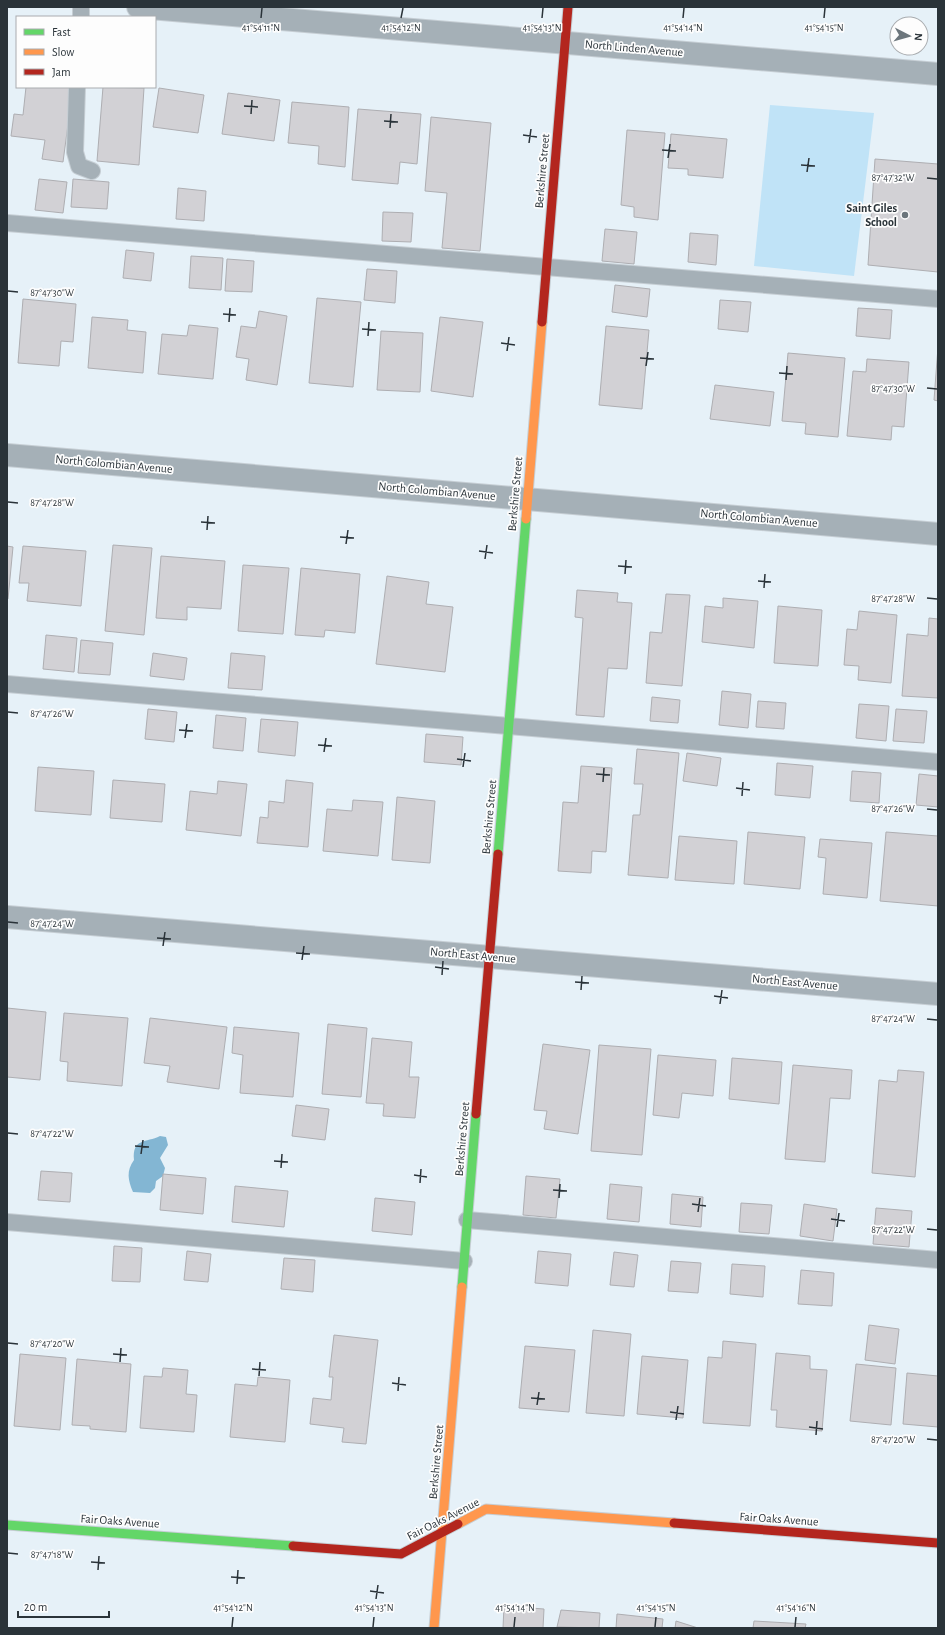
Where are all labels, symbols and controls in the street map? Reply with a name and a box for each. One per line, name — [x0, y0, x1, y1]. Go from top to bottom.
legend — [16, 16, 156, 88]
north arrow — [889, 16, 929, 56]
text: 41°54'11"N — [242, 23, 280, 33]
text: 41°54'12"N — [381, 23, 421, 33]
text: 41°54'13"N — [522, 23, 562, 33]
text: 41°54'14"N — [663, 23, 703, 33]
text: 41°54'15"N — [804, 23, 844, 33]
text: Fast — [52, 26, 71, 38]
text: N — [913, 33, 924, 41]
street label: North Linden Avenue — [584, 38, 684, 58]
text: Slow — [52, 46, 74, 58]
text: Jam — [52, 66, 71, 78]
street label: Berkshire Street — [533, 133, 551, 209]
text: 87°47'32"W — [871, 173, 915, 183]
place label: Saint Giles School — [846, 202, 897, 228]
marker: Saint Giles School — [900, 210, 910, 220]
text: 87°47'30"W — [30, 288, 74, 298]
text: 87°47'30"W — [871, 384, 915, 394]
street label: North Colombian Avenue — [55, 453, 173, 475]
street label: Berkshire Street — [506, 456, 524, 532]
street label: North Colombian Avenue — [378, 480, 496, 502]
text: 87°47'28"W — [30, 498, 74, 508]
street label: North Colombian Avenue — [700, 507, 818, 529]
text: 87°47'28"W — [871, 594, 915, 604]
text: 87°47'26"W — [30, 709, 74, 719]
street label: Berkshire Street — [480, 779, 498, 855]
text: 87°47'26"W — [871, 804, 915, 814]
text: 87°47'24"W — [30, 919, 74, 929]
street label: North East Avenue — [430, 945, 516, 965]
street label: North East Avenue — [752, 972, 838, 992]
text: 87°47'24"W — [871, 1014, 915, 1024]
street label: Berkshire Street — [453, 1101, 471, 1177]
text: 87°47'22"W — [30, 1129, 74, 1139]
text: 87°47'22"W — [871, 1225, 915, 1235]
text: 87°47'20"W — [30, 1339, 74, 1349]
street label: Berkshire Street — [427, 1424, 445, 1500]
text: 87°47'20"W — [871, 1435, 915, 1445]
street label: Fair Oaks Avenue — [405, 1496, 481, 1542]
street label: Fair Oaks Avenue — [739, 1510, 819, 1528]
street label: Fair Oaks Avenue — [80, 1512, 160, 1530]
text: 87°47'18"W — [31, 1550, 73, 1560]
scale bar — [18, 1593, 109, 1619]
text: 20 m — [24, 1601, 47, 1613]
text: 41°54'12"N — [213, 1603, 253, 1613]
text: 41°54'13"N — [354, 1603, 394, 1613]
text: 41°54'14"N — [495, 1603, 535, 1613]
text: 41°54'15"N — [636, 1603, 676, 1613]
text: 41°54'16"N — [776, 1603, 816, 1613]

